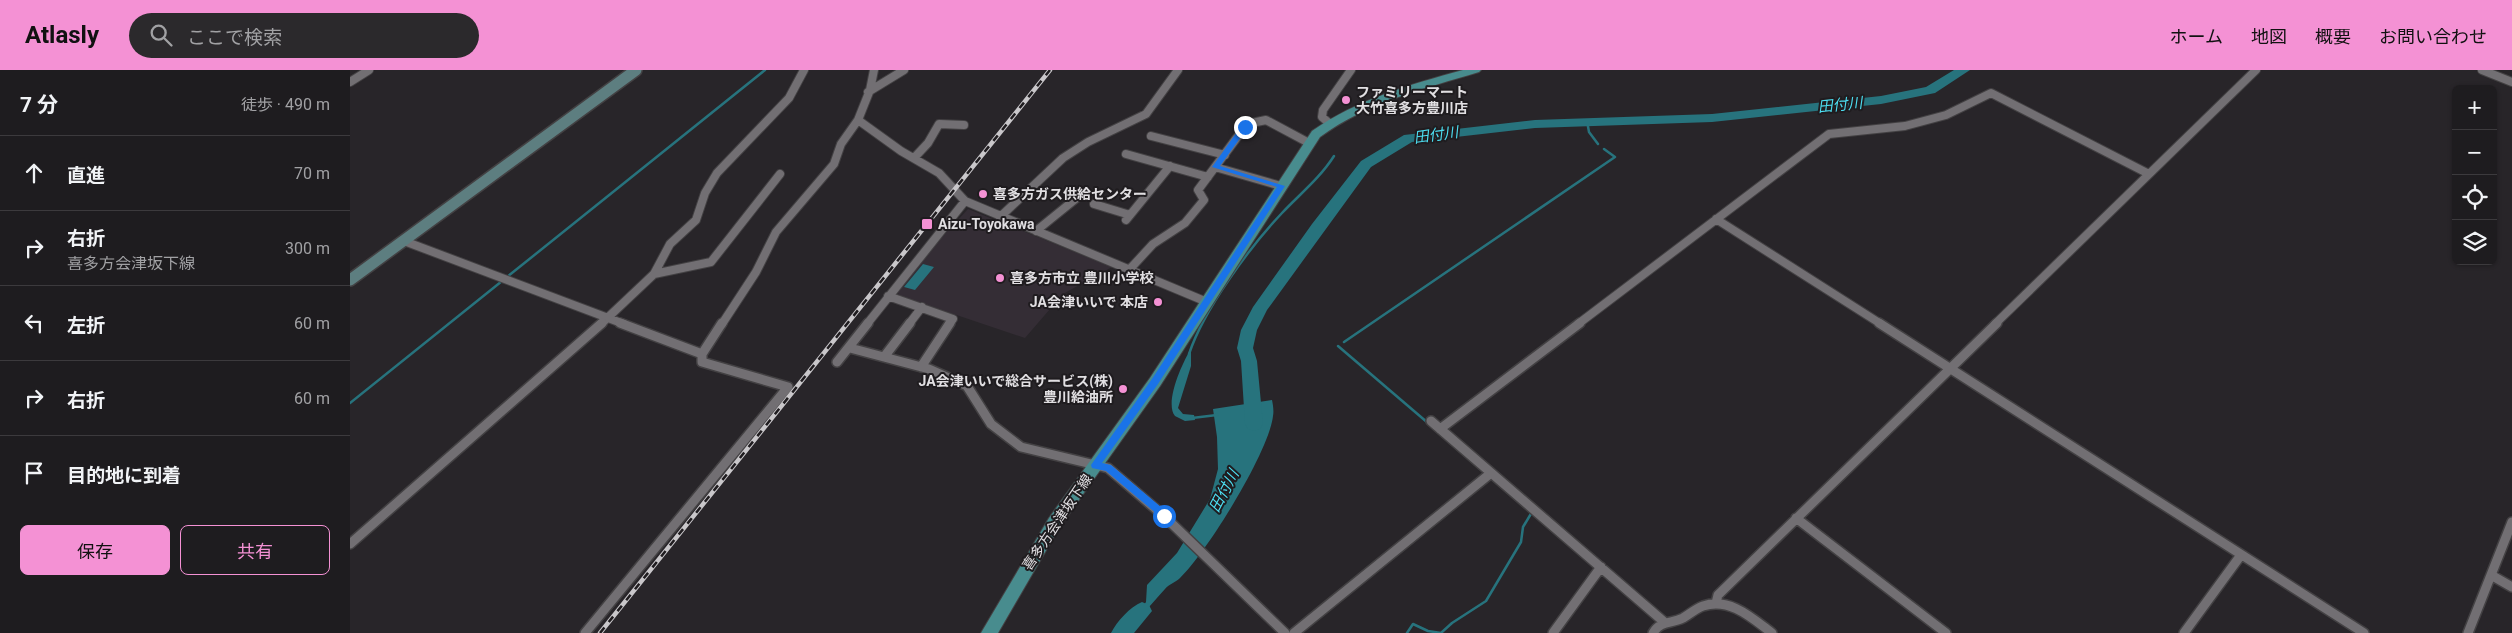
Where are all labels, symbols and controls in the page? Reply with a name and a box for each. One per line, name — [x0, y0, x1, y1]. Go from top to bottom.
search box — [129, 13, 479, 58]
text: Atlasly — [25, 21, 99, 49]
icon: search — [147, 21, 175, 49]
text: ここで検索 — [187, 26, 282, 49]
text: ホーム — [2170, 26, 2223, 47]
text: 地図 — [2251, 26, 2287, 47]
text: 概要 — [2315, 26, 2351, 47]
text: お問い合わせ — [2379, 26, 2487, 47]
place label: ファミリーマート 大竹喜多方豊川店 — [1356, 84, 1468, 116]
map controls — [2452, 85, 2497, 265]
button: + — [2452, 85, 2497, 130]
text: 7 分 — [20, 93, 58, 117]
water label: 田付川 — [1817, 93, 1865, 116]
marker: ファミリーマート 大竹喜多方豊川店 — [1340, 94, 1352, 106]
text: 徒歩 · 490 m — [241, 95, 330, 114]
route end — [1234, 116, 1257, 139]
water label: 田付川 — [1412, 123, 1462, 147]
button: − — [2452, 130, 2497, 175]
icon: ahead — [20, 159, 48, 187]
text: 直進 — [67, 164, 105, 187]
text: 70 m — [294, 164, 330, 183]
button: locate — [2452, 175, 2497, 220]
place label: 喜多方ガス供給センター — [993, 186, 1147, 202]
marker: 喜多方ガス供給センター — [977, 188, 989, 200]
place label: Aizu-Toyokawa — [938, 216, 1035, 232]
marker: Aizu-Toyokawa — [920, 217, 934, 231]
button: layers — [2452, 220, 2497, 265]
text: 右折 — [67, 227, 105, 250]
icon: right — [20, 234, 48, 262]
text: 300 m — [285, 239, 330, 258]
text: 喜多方会津坂下線 — [67, 254, 195, 273]
place label: 喜多方市立 豊川小学校 — [1010, 270, 1153, 286]
marker: 喜多方市立 豊川小学校 — [994, 272, 1006, 284]
place label: JA会津いいで 本店 — [1030, 294, 1148, 310]
marker: JA会津いいで 本店 — [1152, 296, 1164, 308]
icon: left — [20, 309, 48, 337]
text: 左折 — [67, 314, 105, 337]
text: 60 m — [294, 314, 330, 333]
place label: JA会津いいで総合サービス(株) 豊川給油所 — [919, 373, 1113, 405]
marker: JA会津いいで総合サービス(株) 豊川給油所 — [1117, 383, 1129, 395]
icon: right — [20, 384, 48, 412]
text: 右折 — [67, 389, 105, 412]
text: 60 m — [294, 389, 330, 408]
icon: arrive — [20, 459, 48, 487]
text: 目的地に到着 — [67, 464, 181, 487]
water label: 田付川 — [1205, 465, 1243, 515]
street label: 喜多方会津坂下線 — [1019, 471, 1095, 573]
route start — [1153, 505, 1176, 528]
button: 保存 — [20, 525, 170, 575]
button: 共有 — [180, 525, 330, 575]

